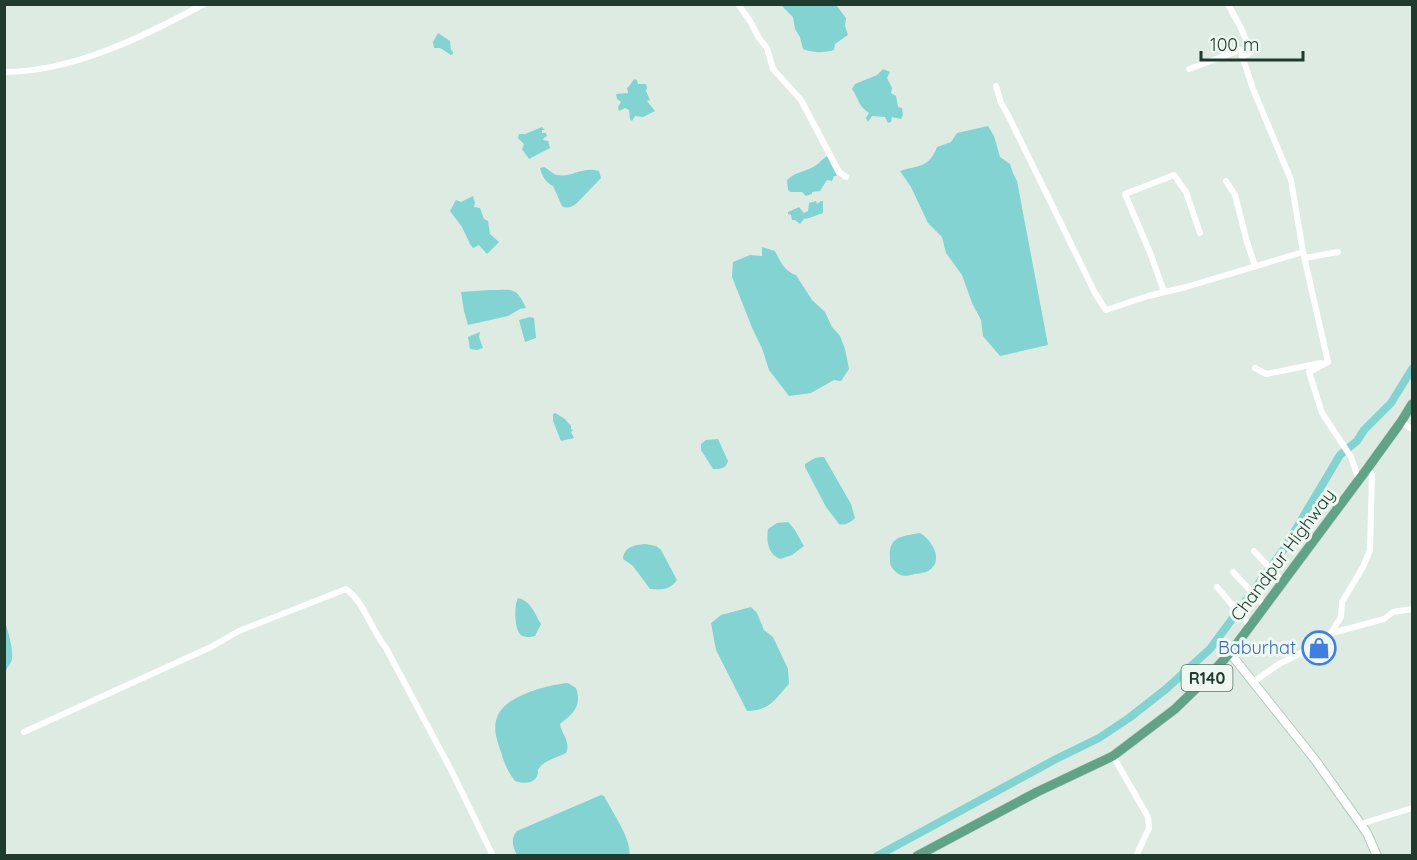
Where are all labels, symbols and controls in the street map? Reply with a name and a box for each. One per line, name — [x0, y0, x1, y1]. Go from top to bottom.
scale bar — [1201, 24, 1303, 62]
text: 100 m — [1210, 33, 1259, 56]
street label: Chandpur Highway — [1225, 484, 1340, 626]
shop icon: Baburhat — [1301, 630, 1337, 666]
place label: Baburhat — [1218, 636, 1296, 659]
road number: R140 — [1182, 665, 1232, 691]

